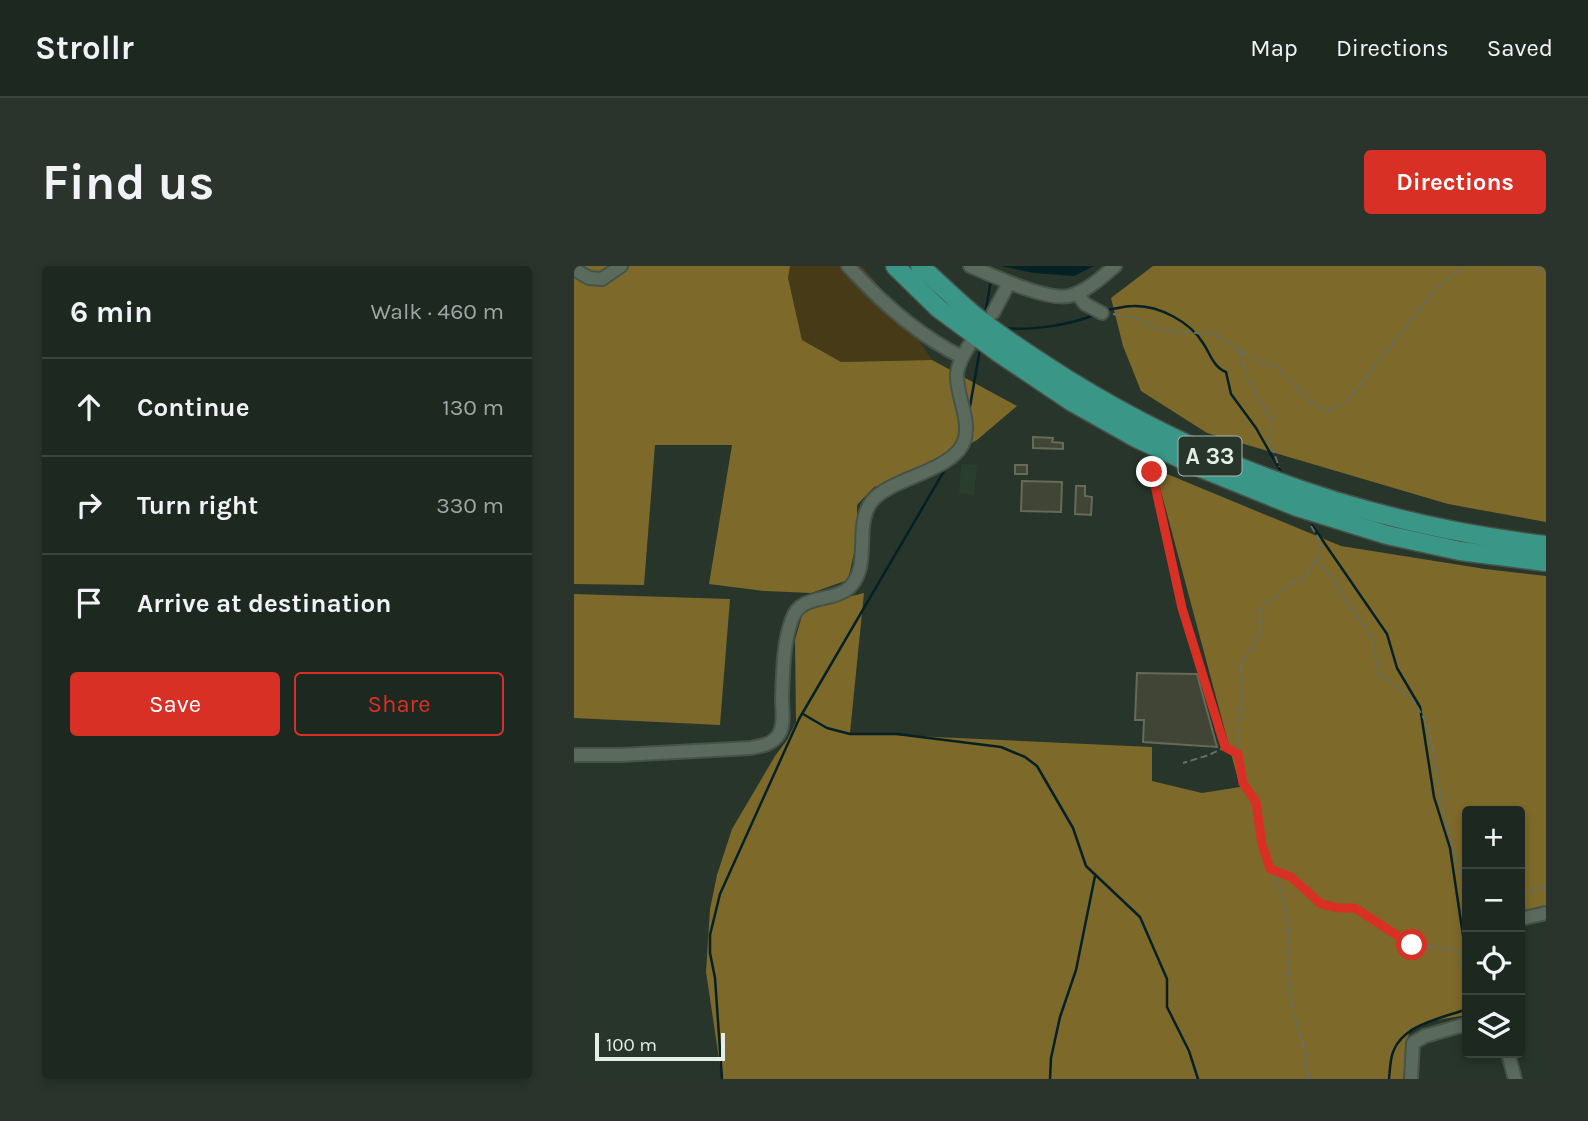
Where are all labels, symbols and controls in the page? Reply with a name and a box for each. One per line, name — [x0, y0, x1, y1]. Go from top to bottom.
text: Strollr — [35, 29, 134, 67]
text: Map — [1250, 34, 1298, 62]
text: Directions — [1336, 34, 1449, 62]
text: Saved — [1487, 34, 1553, 62]
button: Directions — [1364, 150, 1546, 214]
text: Find us — [42, 154, 214, 211]
text: 6 min — [70, 294, 153, 330]
text: Walk · 460 m — [370, 298, 504, 325]
icon: ahead — [70, 388, 108, 426]
text: Continue — [137, 392, 249, 423]
text: 130 m — [442, 394, 504, 421]
road number: A 33 — [1178, 436, 1242, 476]
route end — [1136, 456, 1167, 487]
icon: right — [70, 486, 108, 524]
text: Turn right — [137, 490, 258, 521]
text: 330 m — [436, 492, 504, 519]
icon: arrive — [70, 584, 108, 622]
text: Arrive at destination — [137, 588, 391, 619]
button: Save — [70, 672, 280, 736]
button: Share — [294, 672, 504, 736]
map controls — [1462, 806, 1525, 1058]
button: + — [1462, 806, 1525, 869]
button: − — [1462, 869, 1525, 932]
route start — [1396, 929, 1427, 960]
button: locate — [1462, 932, 1525, 995]
button: layers — [1462, 995, 1525, 1058]
scale bar — [595, 1030, 724, 1062]
text: 100 m — [606, 1034, 657, 1056]

